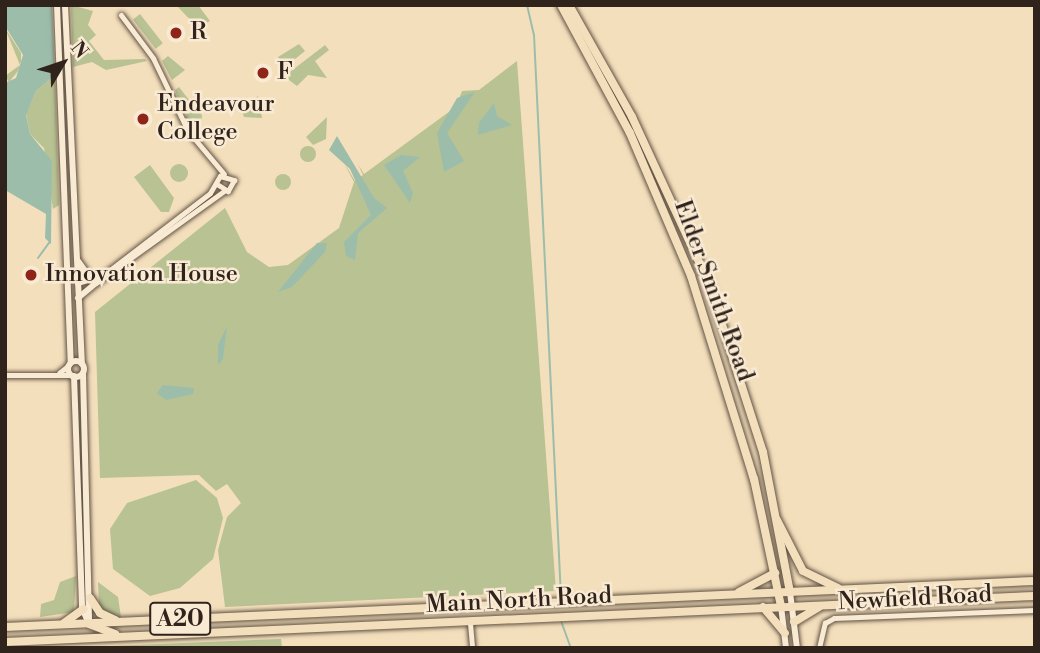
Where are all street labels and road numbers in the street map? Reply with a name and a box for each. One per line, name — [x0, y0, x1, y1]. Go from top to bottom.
street label: Elder Smith Road — [667, 196, 759, 386]
street label: Newfield Road — [837, 581, 993, 617]
street label: Main North Road — [425, 582, 613, 620]
road number: A20 — [148, 600, 212, 638]

